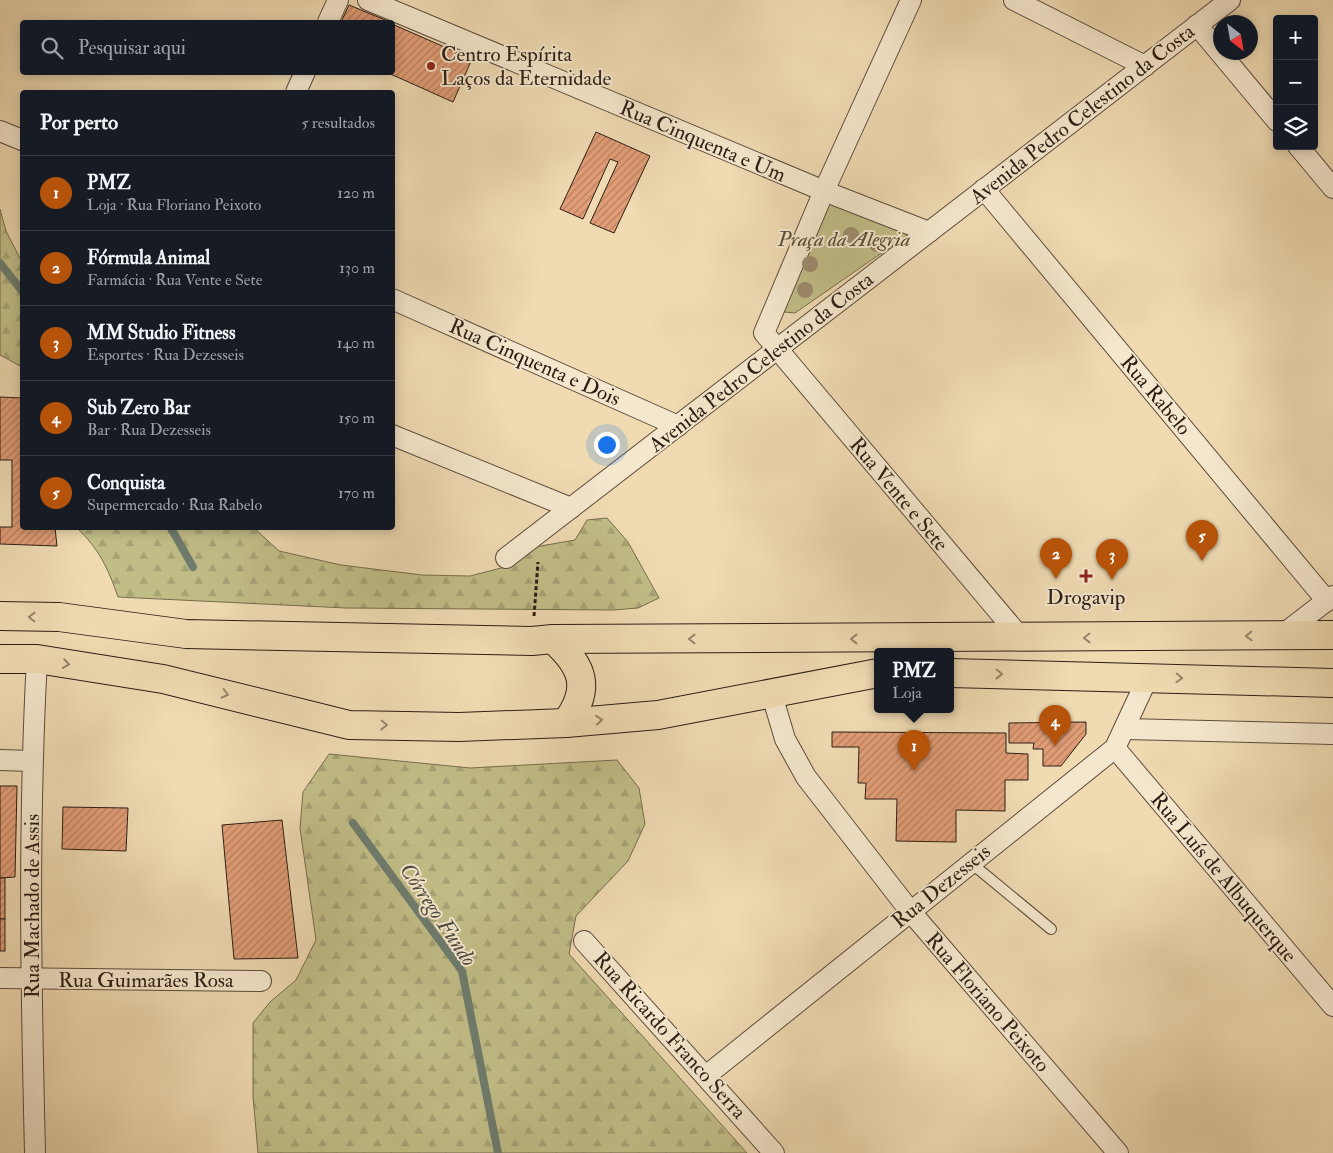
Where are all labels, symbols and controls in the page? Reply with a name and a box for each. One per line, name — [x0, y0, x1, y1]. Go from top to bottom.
north arrow — [1213, 15, 1258, 60]
map controls — [1273, 15, 1318, 150]
button: + — [1273, 15, 1318, 60]
street label: Avenida Pedro Celestino da Costa — [964, 18, 1200, 211]
search box — [20, 20, 395, 75]
icon: search — [38, 34, 66, 62]
text: Pesquisar aqui — [78, 36, 186, 60]
place label: Centro Espírita Laços da Eternidade — [441, 41, 612, 92]
marker: Centro Espírita Laços da Eternidade — [425, 60, 437, 72]
button: − — [1273, 60, 1318, 105]
street label: Rua Cinquenta e Um — [616, 94, 790, 189]
button: layers — [1273, 105, 1318, 150]
text: Por perto — [40, 109, 118, 136]
text: 5 resultados — [301, 113, 375, 133]
text: PMZ — [87, 171, 131, 195]
text: 1 — [53, 183, 59, 203]
text: 120 m — [337, 183, 375, 203]
text: Loja · Rua Floriano Peixoto — [87, 195, 261, 215]
park label: Praça da Alegria — [777, 226, 911, 253]
text: Fórmula Animal — [87, 246, 210, 270]
text: 2 — [52, 258, 60, 278]
text: 130 m — [339, 258, 375, 278]
street label: Avenida Pedro Celestino da Costa — [643, 266, 879, 459]
text: Farmácia · Rua Vente e Sete — [87, 270, 262, 290]
street label: Rua Cinquenta e Dois — [445, 313, 625, 412]
text: MM Studio Fitness — [87, 321, 235, 345]
text: 3 — [53, 333, 59, 353]
text: 140 m — [337, 333, 375, 353]
text: Esportes · Rua Dezesseis — [87, 345, 244, 365]
street label: Rua Rabelo — [1114, 350, 1197, 441]
text: Sub Zero Bar — [87, 396, 190, 420]
text: 4 — [52, 408, 60, 428]
text: 150 m — [338, 408, 375, 428]
text: Bar · Rua Dezesseis — [87, 420, 211, 440]
your location — [594, 432, 620, 458]
street label: Rua Vente e Sete — [843, 432, 954, 557]
text: Conquista — [87, 471, 165, 495]
text: 5 — [52, 483, 60, 503]
text: 170 m — [338, 483, 375, 503]
text: Supermercado · Rua Rabelo — [87, 495, 262, 515]
pin: 5 — [1186, 520, 1218, 561]
pin: 2 — [1040, 538, 1072, 579]
pin: 3 — [1096, 539, 1128, 580]
marker: Drogavip — [1080, 570, 1092, 582]
place label: Drogavip — [1047, 584, 1125, 611]
one-way arrow — [28, 612, 36, 622]
one-way arrow — [1245, 631, 1253, 641]
one-way arrow — [1083, 633, 1090, 643]
one-way arrow — [688, 634, 696, 644]
one-way arrow — [850, 634, 858, 644]
popup — [874, 648, 954, 713]
one-way arrow — [62, 658, 70, 668]
text: PMZ — [892, 659, 936, 683]
one-way arrow — [995, 669, 1003, 680]
one-way arrow — [1176, 673, 1183, 683]
text: Loja — [892, 683, 922, 703]
one-way arrow — [221, 689, 229, 699]
pin: 4 — [1039, 705, 1071, 746]
one-way arrow — [595, 715, 603, 726]
one-way arrow — [380, 720, 388, 731]
pin: 1 — [898, 730, 930, 771]
street label: Rua Luís de Albuquerque — [1144, 787, 1303, 968]
street label: Rua Machado de Assis — [19, 814, 46, 998]
street label: Rua Dezesseis — [886, 838, 996, 934]
water label: Córrego Fundo — [393, 857, 483, 972]
street label: Rua Floriano Peixoto — [919, 927, 1056, 1078]
street label: Rua Ricardo Franco Serra — [587, 946, 752, 1125]
street label: Rua Guimarães Rosa — [58, 967, 234, 994]

